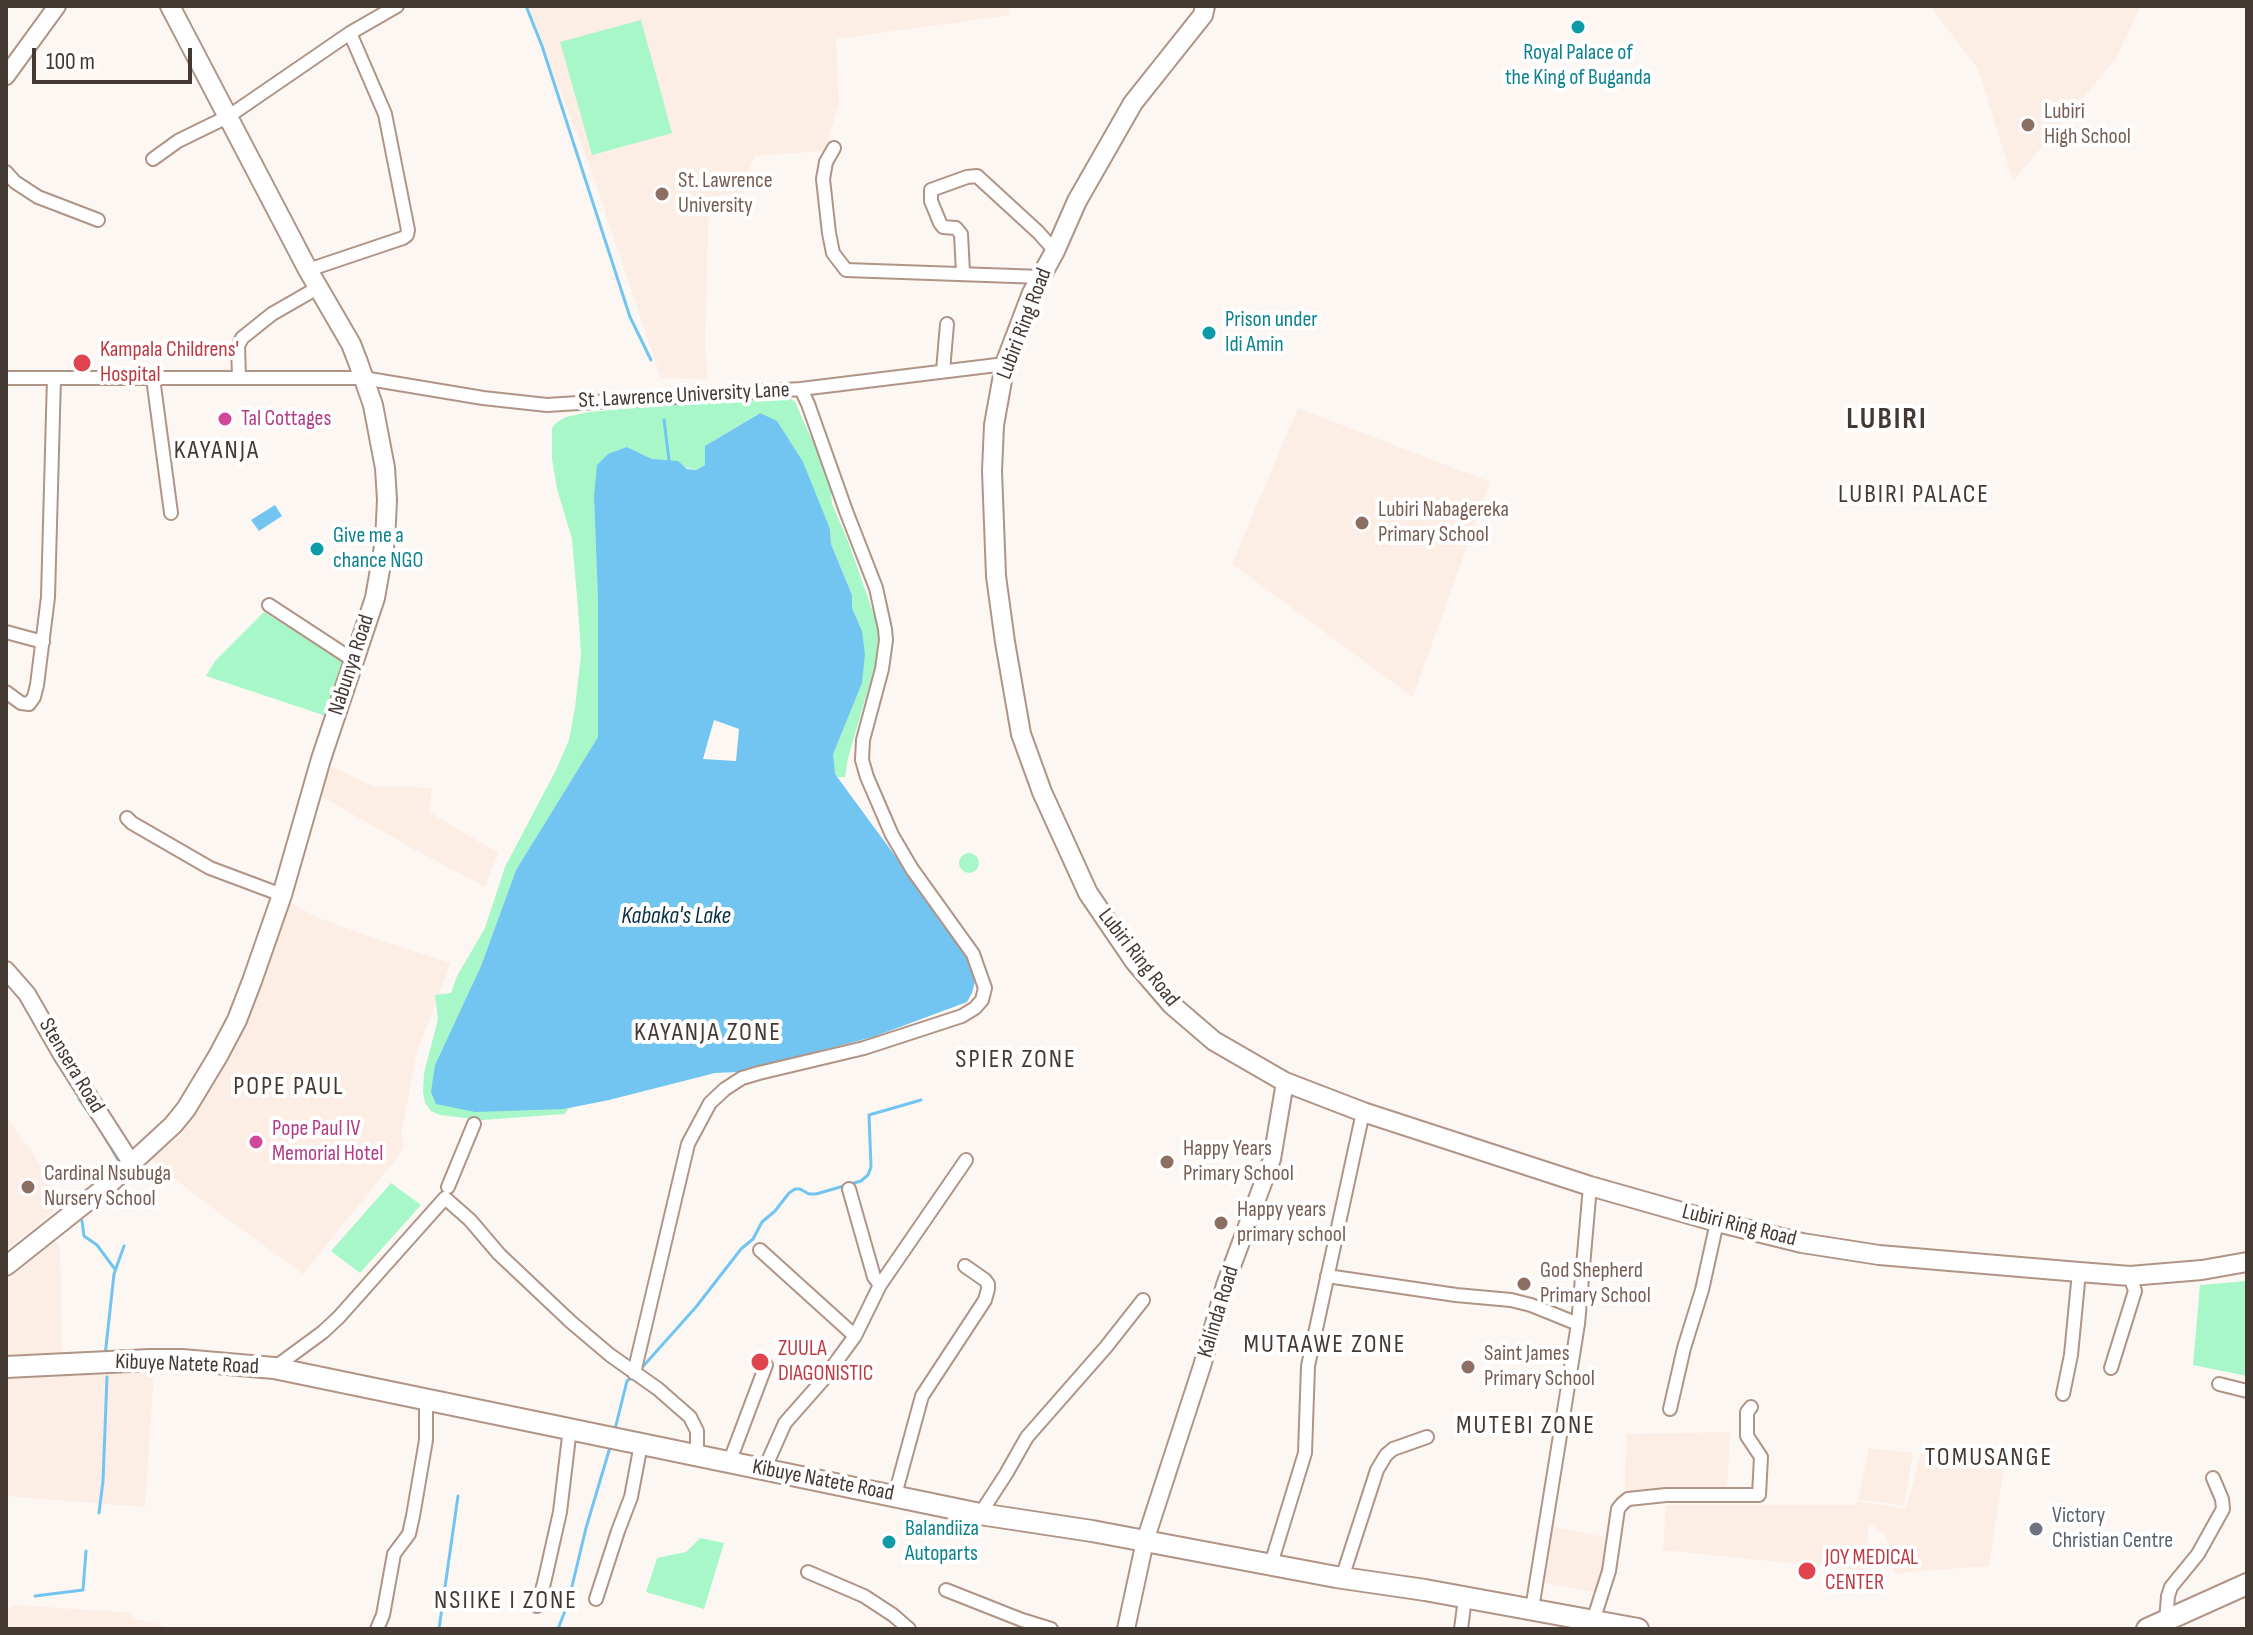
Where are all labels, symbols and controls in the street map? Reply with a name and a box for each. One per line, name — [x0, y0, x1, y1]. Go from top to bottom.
marker: Royal Palace of the King of Buganda — [1569, 18, 1587, 36]
scale bar — [36, 32, 196, 82]
place label: Royal Palace of the King of Buganda — [1505, 40, 1651, 92]
text: 100 m — [46, 47, 95, 76]
place label: Lubiri High School — [2044, 99, 2131, 150]
marker: Lubiri High School — [2019, 116, 2037, 134]
place label: St. Lawrence University — [678, 168, 773, 220]
marker: St. Lawrence University — [653, 185, 671, 203]
street label: Lubiri Ring Road — [992, 265, 1058, 383]
place label: Prison under Idi Amin — [1225, 307, 1318, 358]
marker: Prison under Idi Amin — [1200, 324, 1218, 342]
place label: Kampala Childrens' Hospital — [100, 337, 239, 388]
marker: Kampala Childrens' Hospital — [71, 352, 93, 374]
street label: St. Lawrence University Lane — [578, 377, 790, 415]
district label: LUBIRI — [1846, 402, 1928, 438]
place label: Tal Cottages — [241, 406, 331, 432]
marker: Tal Cottages — [216, 410, 234, 428]
district label: KAYANJA — [174, 435, 260, 467]
district label: LUBIRI PALACE — [1838, 479, 1990, 511]
place label: Lubiri Nabagereka Primary School — [1378, 497, 1509, 548]
marker: Lubiri Nabagereka Primary School — [1353, 514, 1371, 532]
place label: Give me a chance NGO — [333, 523, 423, 574]
marker: Give me a chance NGO — [308, 540, 326, 558]
street label: Nabunya Road — [323, 611, 381, 719]
water label: Kabaka's Lake — [621, 903, 731, 931]
street label: Lubiri Ring Road — [1092, 904, 1184, 1012]
street label: Stensera Road — [33, 1014, 109, 1118]
district label: KAYANJA ZONE — [634, 1017, 782, 1049]
district label: SPIER ZONE — [955, 1044, 1077, 1076]
district label: POPE PAUL — [233, 1071, 345, 1103]
place label: Pope Paul IV Memorial Hotel — [272, 1116, 383, 1168]
marker: Pope Paul IV Memorial Hotel — [247, 1133, 265, 1151]
place label: Happy Years Primary School — [1183, 1136, 1294, 1188]
marker: Happy Years Primary School — [1158, 1153, 1176, 1171]
place label: Cardinal Nsubuga Nursery School — [44, 1161, 171, 1212]
marker: Cardinal Nsubuga Nursery School — [19, 1178, 37, 1196]
place label: Happy years primary school — [1237, 1197, 1346, 1248]
street label: Lubiri Ring Road — [1679, 1199, 1799, 1253]
marker: Happy years primary school — [1212, 1214, 1230, 1232]
place label: God Shepherd Primary School — [1540, 1258, 1651, 1310]
street label: Kalinda Road — [1193, 1263, 1245, 1361]
marker: God Shepherd Primary School — [1515, 1275, 1533, 1293]
district label: MUTAAWE ZONE — [1244, 1329, 1406, 1361]
place label: ZUULA DIAGONISTIC — [778, 1336, 873, 1388]
place label: Saint James Primary School — [1484, 1341, 1595, 1392]
street label: Kibuye Natete Road — [115, 1349, 259, 1381]
marker: ZUULA DIAGONISTIC — [749, 1351, 771, 1373]
marker: Saint James Primary School — [1459, 1358, 1477, 1376]
district label: MUTEBI ZONE — [1456, 1410, 1596, 1442]
district label: TOMUSANGE — [1925, 1442, 2053, 1474]
street label: Kibuye Natete Road — [750, 1454, 896, 1508]
place label: Victory Christian Centre — [2052, 1503, 2173, 1554]
place label: Balandiiza Autoparts — [905, 1516, 979, 1568]
marker: Victory Christian Centre — [2027, 1520, 2045, 1538]
marker: Balandiiza Autoparts — [880, 1533, 898, 1551]
place label: JOY MEDICAL CENTER — [1825, 1545, 1918, 1596]
marker: JOY MEDICAL CENTER — [1796, 1560, 1818, 1582]
district label: NSIIKE I ZONE — [434, 1585, 578, 1617]

